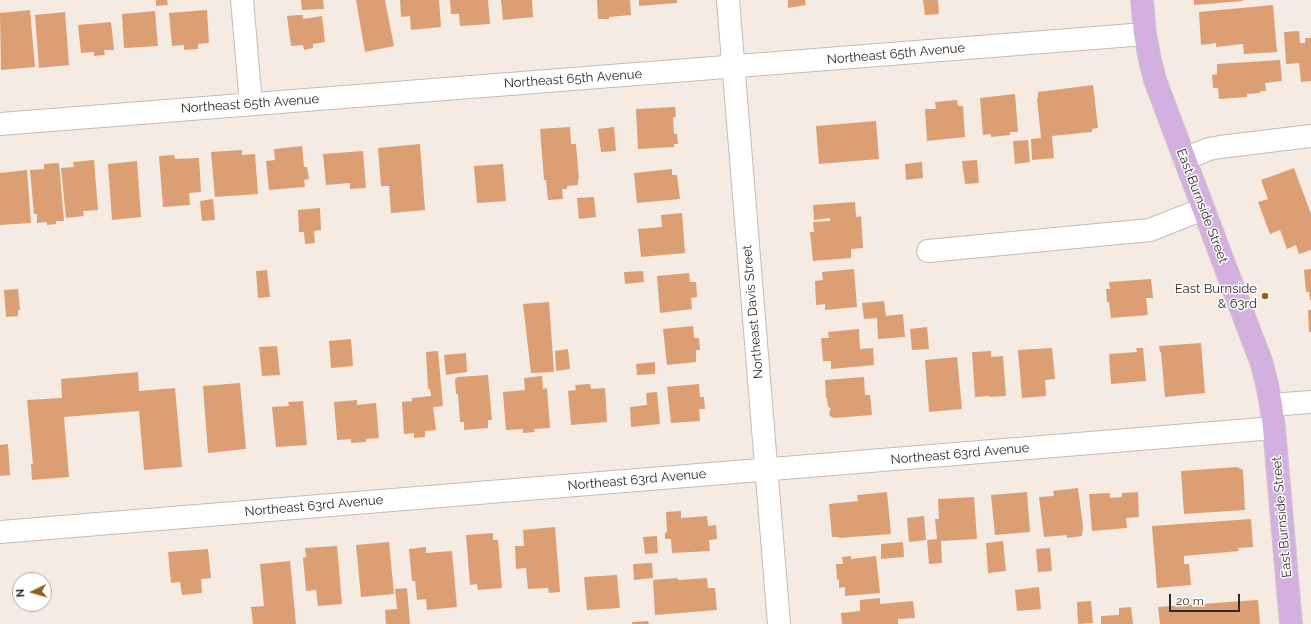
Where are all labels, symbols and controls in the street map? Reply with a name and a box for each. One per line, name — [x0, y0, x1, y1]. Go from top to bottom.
street label: Northeast 65th Avenue — [826, 40, 966, 68]
street label: Northeast 65th Avenue — [503, 66, 643, 92]
street label: Northeast 65th Avenue — [180, 91, 320, 117]
street label: East Burnside Street — [1173, 146, 1231, 266]
street label: Northeast Davis Street — [739, 244, 767, 380]
place label: East Burnside & 63rd — [1175, 281, 1257, 312]
marker: East Burnside & 63rd — [1260, 291, 1270, 301]
street label: Northeast 63rd Avenue — [890, 440, 1030, 468]
street label: East Burnside Street — [1269, 456, 1295, 578]
street label: Northeast 63rd Avenue — [567, 466, 707, 494]
street label: Northeast 63rd Avenue — [244, 492, 384, 520]
north arrow — [12, 572, 52, 612]
scale bar — [1171, 586, 1242, 612]
text: N — [14, 588, 27, 598]
text: 20 m — [1176, 594, 1204, 608]

